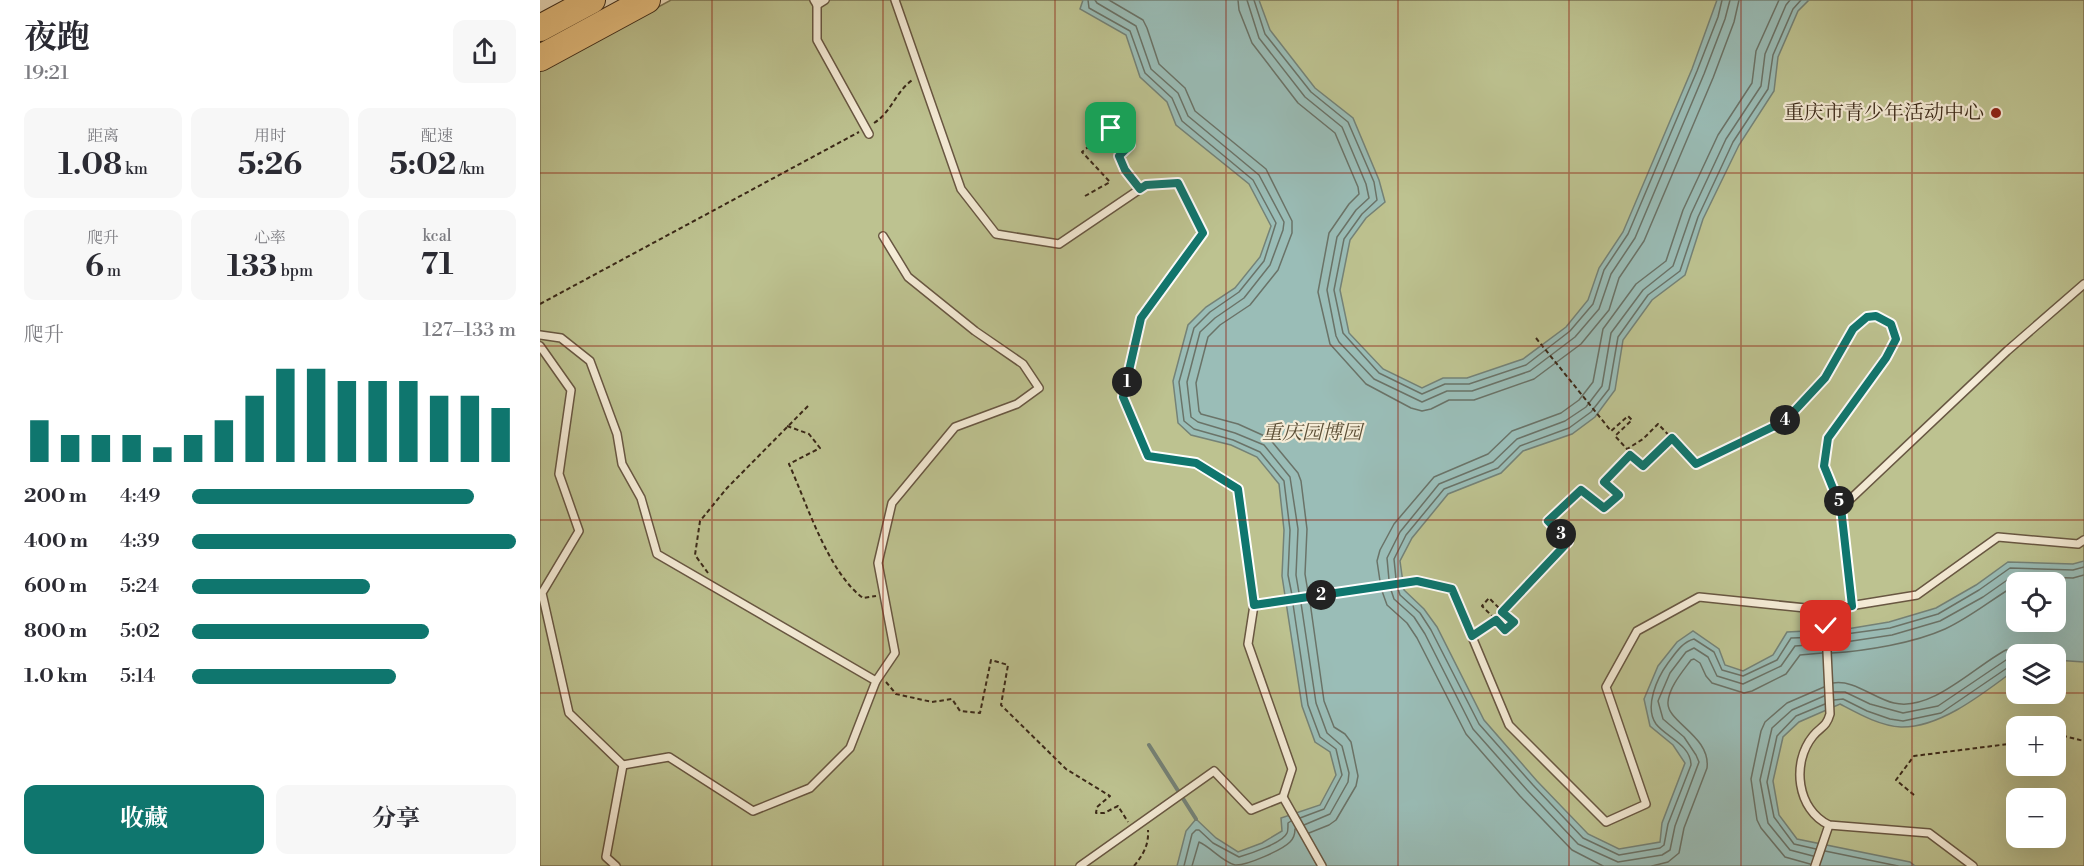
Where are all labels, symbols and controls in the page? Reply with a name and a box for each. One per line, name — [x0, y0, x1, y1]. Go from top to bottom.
text: 夜跑 — [24, 18, 90, 59]
button: share — [453, 20, 516, 83]
text: 19:21 — [24, 61, 69, 86]
place label: 重庆市青少年活动中心 — [1784, 101, 1984, 126]
pin — [1085, 102, 1136, 153]
marker: 重庆市青少年活动中心 — [1989, 106, 2003, 120]
icon: arrive — [1094, 111, 1127, 144]
text: 距离 — [87, 126, 119, 146]
text: 用时 — [254, 126, 286, 146]
text: 配速 — [421, 126, 453, 146]
text: 1.08 — [58, 146, 122, 184]
text: 5:26 — [238, 146, 302, 184]
text: 5:02 — [389, 146, 456, 184]
text: km — [122, 159, 148, 179]
text: /km — [456, 159, 485, 179]
text: kcal — [422, 226, 452, 246]
text: 爬升 — [87, 228, 119, 248]
text: 心率 — [254, 228, 286, 248]
text: 71 — [421, 246, 453, 284]
text: 6 — [85, 248, 104, 286]
text: 133 — [227, 248, 277, 286]
text: m — [104, 261, 121, 281]
text: bpm — [277, 261, 313, 281]
text: 127–133 m — [422, 318, 516, 343]
text: 爬升 — [24, 323, 64, 348]
pin: 1 — [1112, 367, 1142, 397]
text: 1 — [1123, 372, 1131, 392]
pin: 4 — [1770, 405, 1800, 435]
text: 4 — [1780, 410, 1790, 430]
park label: 重庆园博园 — [1262, 421, 1365, 446]
text: 200 m — [24, 484, 87, 509]
text: 4:49 — [120, 484, 160, 509]
pin: 5 — [1824, 486, 1854, 516]
text: 5 — [1834, 491, 1844, 511]
pin: 3 — [1546, 519, 1576, 549]
text: 3 — [1556, 524, 1566, 544]
text: 400 m — [24, 529, 88, 554]
text: 4:39 — [120, 529, 160, 554]
map controls — [2006, 572, 2066, 848]
button: locate — [2006, 572, 2066, 632]
text: 600 m — [24, 574, 87, 599]
text: 5:24 — [120, 574, 159, 599]
pin: 2 — [1306, 580, 1336, 610]
text: 2 — [1316, 585, 1326, 605]
pin — [1800, 600, 1851, 651]
icon: check — [1809, 609, 1842, 642]
text: 800 m — [24, 619, 87, 644]
text: 5:02 — [120, 619, 160, 644]
button: layers — [2006, 644, 2066, 704]
text: 1.0 km — [24, 664, 88, 689]
text: 5:14 — [120, 664, 155, 689]
button: + — [2006, 716, 2066, 776]
button: 收藏 — [24, 785, 264, 854]
button: 分享 — [276, 785, 516, 854]
button: − — [2006, 788, 2066, 848]

